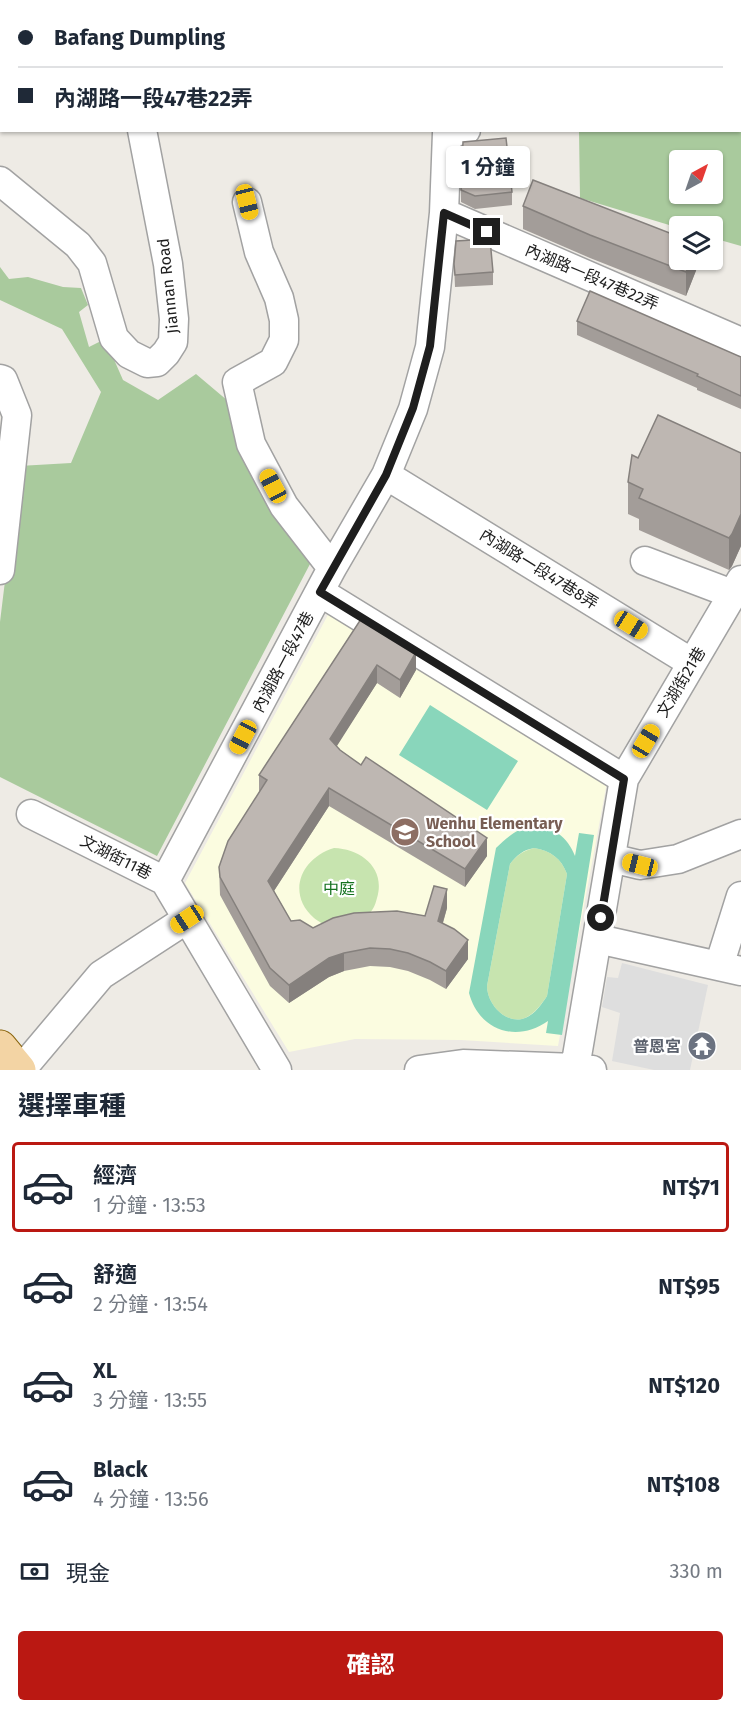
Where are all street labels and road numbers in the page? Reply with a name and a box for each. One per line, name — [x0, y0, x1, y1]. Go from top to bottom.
street label: Jiannan Road — [154, 237, 182, 335]
street label: 內湖路一段47巷22弄 — [522, 240, 662, 314]
street label: 內湖路一段47巷8弄 — [476, 525, 602, 613]
street label: 內湖路一段47巷 — [249, 608, 317, 716]
street label: 文湖街21巷 — [653, 643, 709, 721]
street label: 文湖街11巷 — [77, 831, 155, 883]

